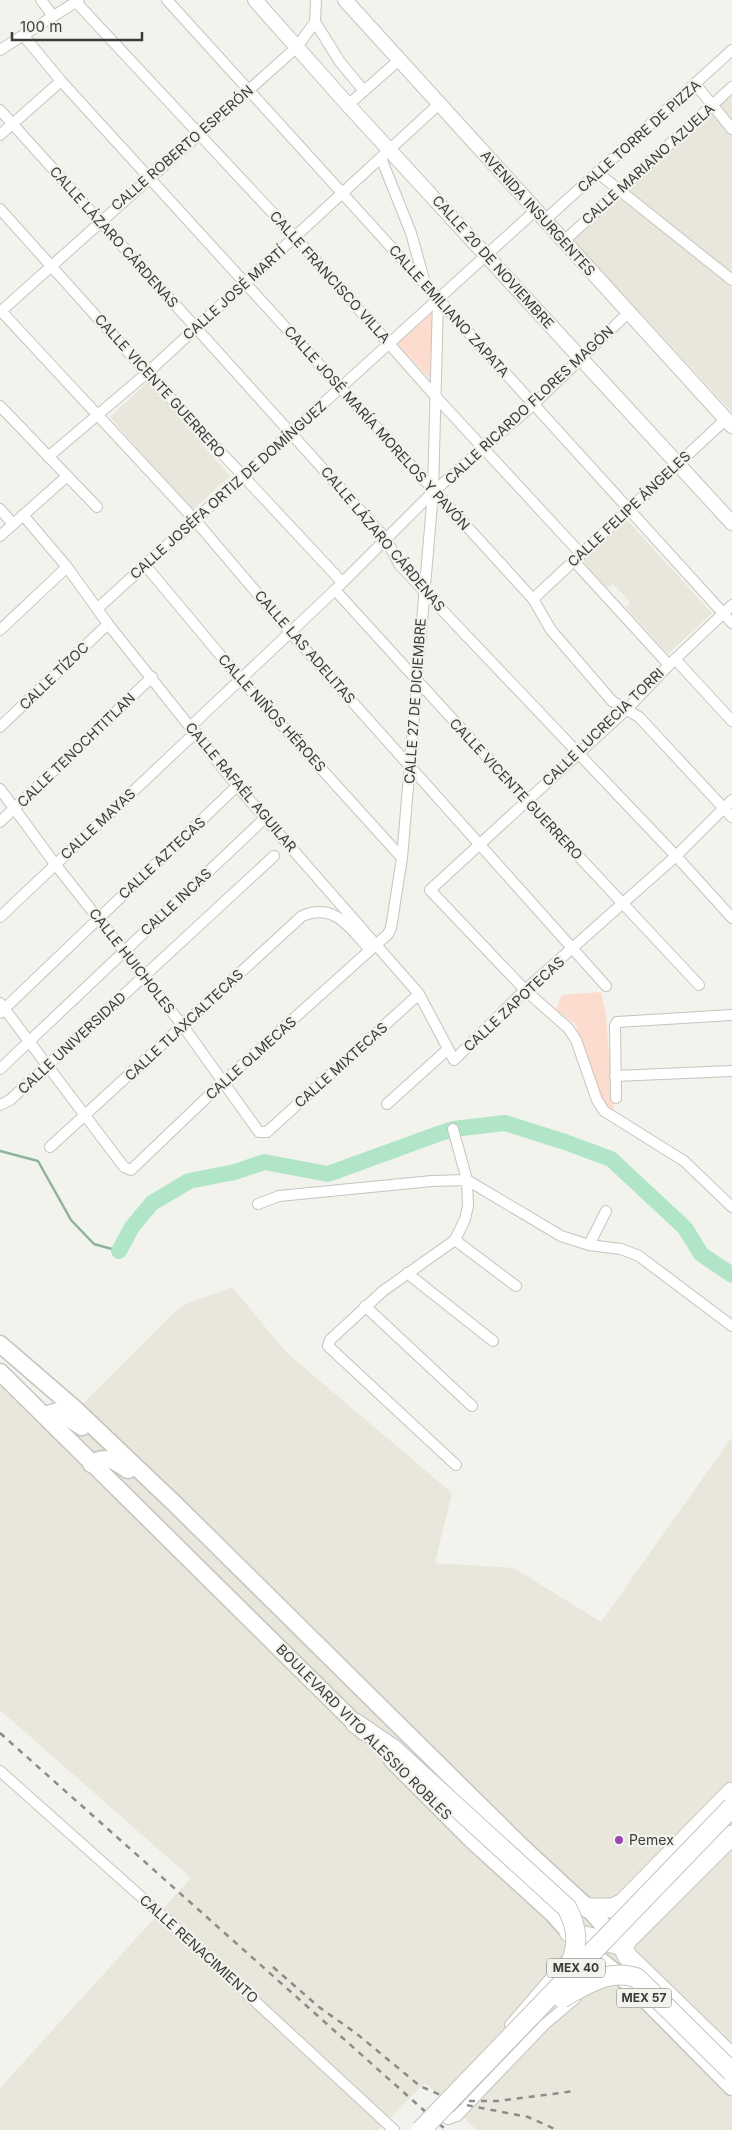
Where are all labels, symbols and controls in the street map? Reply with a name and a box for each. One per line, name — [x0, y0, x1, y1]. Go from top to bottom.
scale bar — [12, 10, 142, 42]
text: 100 m — [20, 17, 62, 36]
street label: CALLE TORRE DE PIZZA — [574, 76, 704, 195]
street label: CALLE ROBERTO ESPERÓN — [107, 81, 256, 214]
street label: CALLE MARIANO AZUELA — [578, 99, 718, 228]
street label: AVENIDA INSURGENTES — [478, 146, 599, 279]
street label: CALLE LÁZARO CÁRDENAS — [47, 163, 182, 311]
street label: CALLE 20 DE NOVIEMBRE — [429, 192, 558, 332]
street label: CALLE FRANCISCO VILLA — [266, 207, 394, 347]
street label: CALLE EMILIANO ZAPATA — [386, 241, 513, 380]
street label: CALLE JOSÉ MARTÍ — [179, 242, 289, 343]
street label: CALLE VICENTE GUERRERO — [91, 310, 229, 461]
street label: CALLE JOSÉ MARÍA MORELOS Y PAVÓN — [281, 322, 474, 533]
street label: CALLE RICARDO FLORES MAGÓN — [441, 322, 616, 487]
street label: CALLE JOSÉFA ORTIZ DE DOMÍNGUEZ — [126, 397, 329, 582]
street label: CALLE FELIPE ÁNGELES — [564, 447, 694, 570]
street label: CALLE LÁZARO CÁRDENAS — [318, 463, 449, 615]
street label: CALLE LAS ADELITAS — [252, 587, 359, 707]
street label: CALLE 27 DE DICIEMBRE — [400, 617, 429, 784]
street label: CALLE TÍZOC — [15, 638, 92, 713]
street label: CALLE NIÑOS HÉROES — [215, 650, 330, 775]
street label: CALLE LUCRECIA TORRI — [538, 664, 667, 789]
street label: CALLE TENOCHTITLAN — [13, 689, 138, 810]
street label: CALLE VICENTE GUERRERO — [446, 714, 586, 863]
street label: CALLE RAFAÉL AGUILAR — [182, 718, 301, 855]
street label: CALLE MAYAS — [57, 785, 139, 863]
street label: CALLE AZTECAS — [115, 813, 209, 902]
street label: CALLE INCAS — [137, 864, 215, 939]
street label: CALLE HUICHOLES — [86, 905, 179, 1017]
street label: CALLE ZAPOTECAS — [460, 953, 568, 1055]
street label: CALLE TLAXCALTECAS — [121, 965, 246, 1084]
street label: CALLE UNIVERSIDAD — [14, 988, 129, 1097]
street label: CALLE OLMECAS — [202, 1012, 299, 1103]
street label: CALLE MIXTECAS — [291, 1018, 391, 1111]
street label: BOULEVARD VITO ALESSIO ROBLES — [273, 1640, 456, 1823]
place label: Pemex — [629, 1831, 674, 1848]
marker: Pemex — [613, 1834, 625, 1846]
street label: CALLE RENACIMIENTO — [137, 1891, 262, 2006]
road number: MEX 40 — [547, 1959, 605, 1978]
road number: MEX 57 — [616, 1989, 672, 2008]

